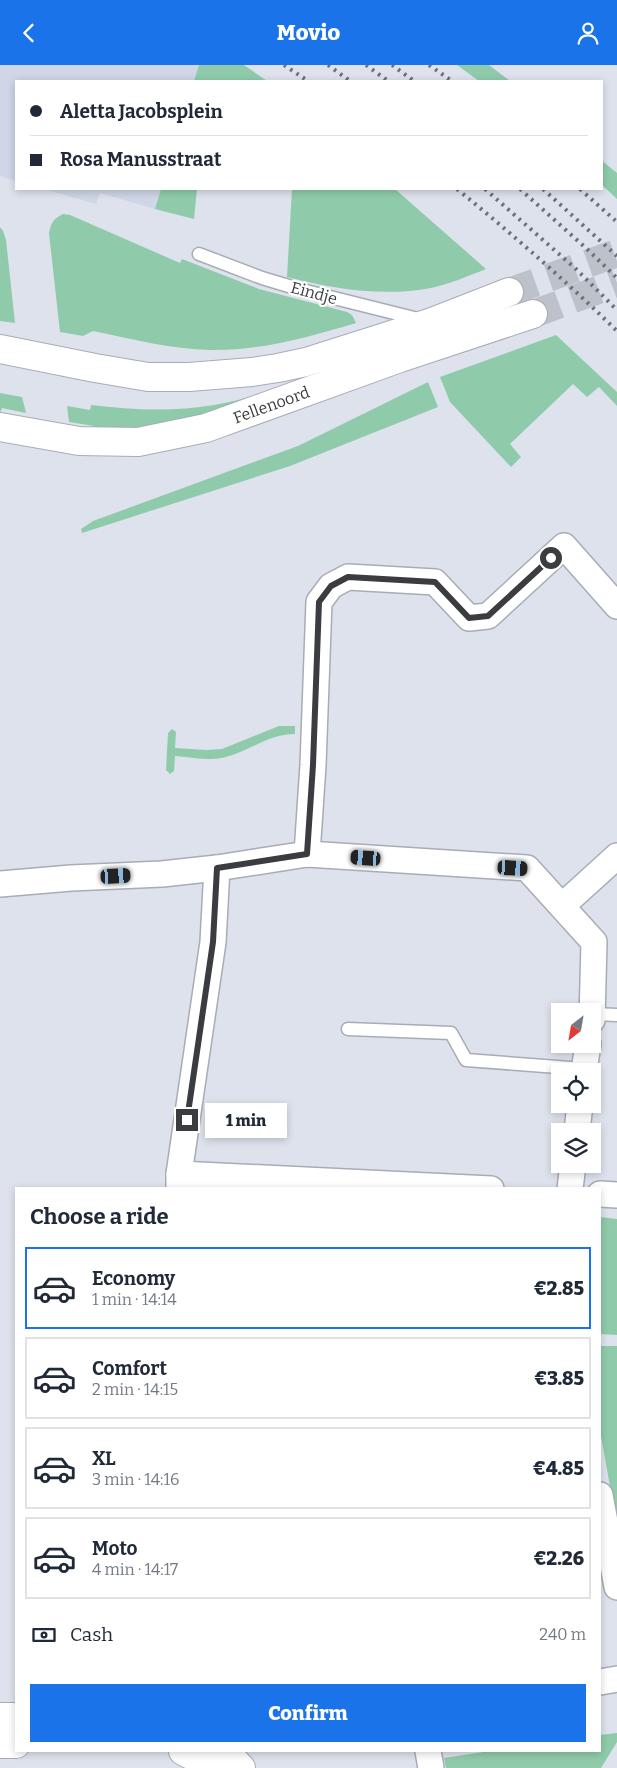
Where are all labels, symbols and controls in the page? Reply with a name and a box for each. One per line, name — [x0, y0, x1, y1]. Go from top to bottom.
icon: back — [15, 19, 43, 47]
text: Movio — [277, 19, 340, 46]
icon: person — [574, 19, 602, 47]
text: Aletta Jacobsplein — [60, 100, 223, 123]
text: Rosa Manusstraat — [60, 148, 221, 171]
street label: Eindje — [289, 278, 339, 308]
street label: Fellenoord — [230, 382, 312, 427]
route start — [540, 547, 562, 569]
car — [350, 849, 381, 867]
car — [497, 860, 528, 876]
car — [100, 868, 131, 884]
north arrow — [551, 1003, 601, 1053]
map controls — [551, 1003, 601, 1173]
button: locate — [551, 1063, 601, 1113]
callout: 1 min — [204, 1103, 287, 1137]
route end — [176, 1109, 198, 1131]
text: 1 min — [226, 1111, 266, 1130]
button: layers — [551, 1123, 601, 1173]
text: Choose a ride — [30, 1203, 169, 1230]
icon: car — [32, 1266, 77, 1311]
text: Economy — [92, 1267, 175, 1290]
text: €2.85 — [534, 1277, 584, 1300]
text: 1 min · 14:14 — [92, 1290, 177, 1309]
icon: car — [32, 1356, 77, 1401]
text: Comfort — [92, 1357, 167, 1380]
text: €3.85 — [534, 1367, 584, 1390]
text: 2 min · 14:15 — [92, 1380, 178, 1399]
icon: car — [32, 1446, 77, 1491]
text: XL — [92, 1447, 116, 1470]
text: €4.85 — [533, 1457, 584, 1480]
text: 3 min · 14:16 — [92, 1470, 179, 1489]
icon: car — [32, 1536, 77, 1581]
text: Moto — [92, 1537, 138, 1560]
text: €2.26 — [533, 1547, 584, 1570]
text: 4 min · 14:17 — [92, 1560, 178, 1579]
icon: cash — [30, 1621, 58, 1649]
text: Cash — [70, 1623, 113, 1646]
text: 240 m — [539, 1625, 586, 1644]
button: Confirm — [30, 1684, 586, 1742]

